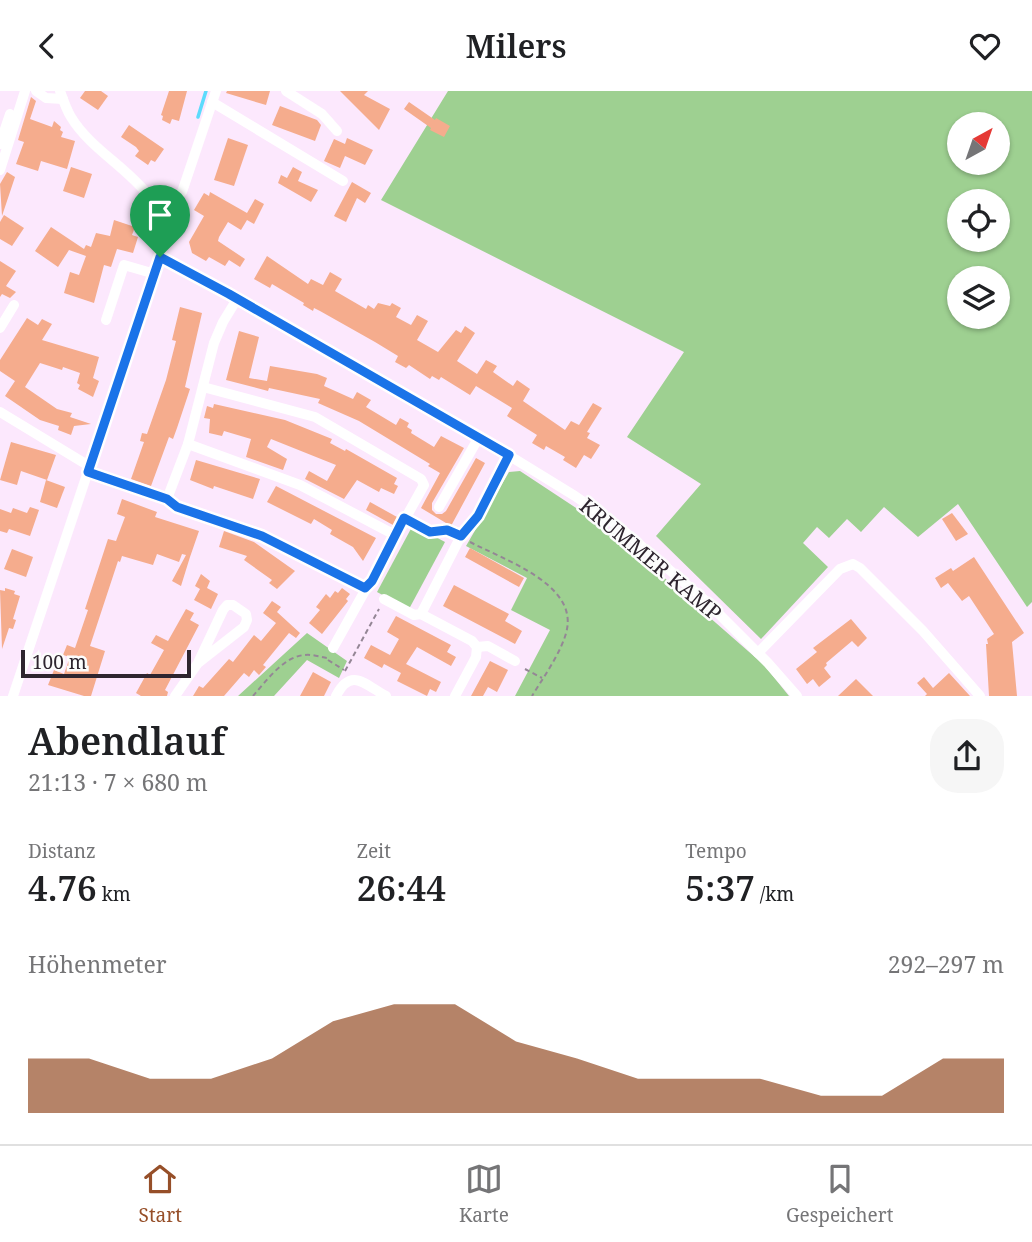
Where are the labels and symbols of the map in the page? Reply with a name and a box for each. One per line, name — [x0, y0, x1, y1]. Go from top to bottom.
north arrow — [947, 112, 1010, 175]
pin — [130, 185, 190, 257]
street label: KRUMMER KAMP — [574, 491, 728, 627]
scale bar — [21, 647, 191, 679]

